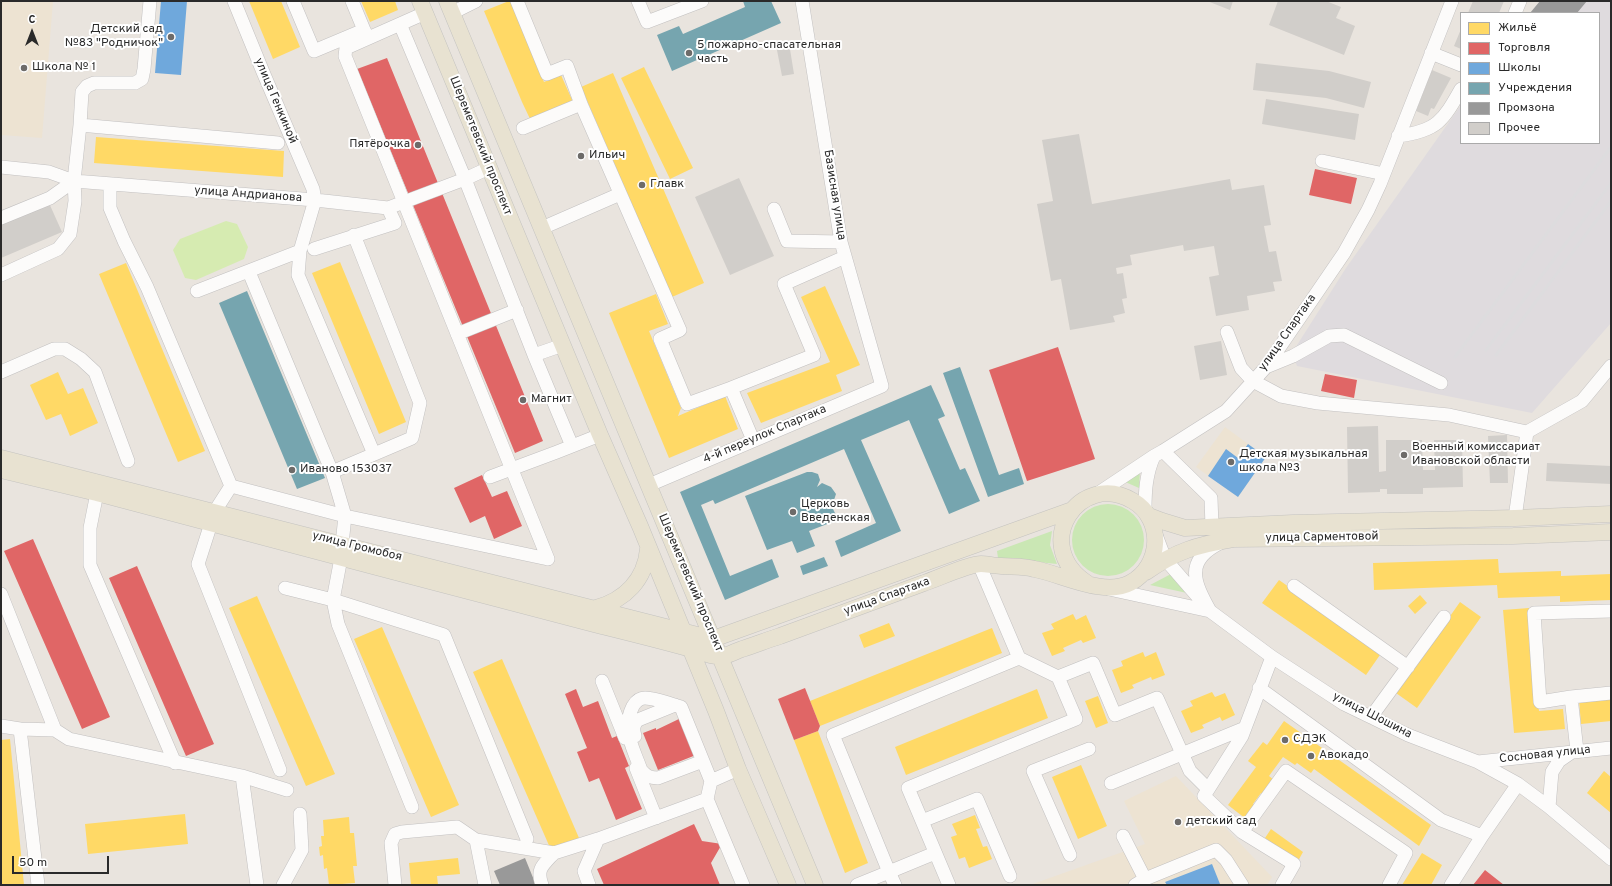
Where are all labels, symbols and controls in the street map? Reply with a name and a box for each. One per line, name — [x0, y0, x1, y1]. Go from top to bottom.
north arrow — [12, 12, 52, 52]
legend — [1460, 12, 1600, 144]
text: С — [28, 13, 36, 27]
text: Жильё — [1498, 20, 1537, 36]
place label: Детский сад №83 "Родничок" — [65, 23, 163, 51]
marker: Детский сад №83 "Родничок" — [166, 32, 176, 42]
place label: 5 пожарно-спасательная часть — [697, 39, 841, 67]
text: Торговля — [1498, 40, 1550, 56]
marker: 5 пожарно-спасательная часть — [684, 48, 694, 58]
street label: улица Генкиной — [250, 56, 300, 146]
text: Школы — [1498, 60, 1541, 76]
place label: Школа № 1 — [32, 61, 96, 75]
marker: Школа № 1 — [19, 63, 29, 73]
street label: Шереметевский проспект — [446, 74, 514, 218]
text: Учреждения — [1498, 80, 1572, 96]
text: Промзона — [1498, 100, 1555, 116]
text: Прочее — [1498, 120, 1540, 136]
place label: Пятёрочка — [349, 138, 410, 152]
marker: Пятёрочка — [413, 140, 423, 150]
place label: Ильич — [589, 149, 625, 163]
street label: Базисная улица — [820, 149, 848, 241]
marker: Ильич — [576, 151, 586, 161]
place label: Главк — [650, 178, 684, 192]
marker: Главк — [637, 180, 647, 190]
street label: улица Андрианова — [194, 184, 302, 206]
street label: улица Спартака — [1256, 292, 1320, 374]
place label: Магнит — [531, 393, 572, 407]
marker: Магнит — [518, 395, 528, 405]
street label: 4-й переулок Спартака — [701, 403, 829, 467]
place label: Военный комиссариат Ивановской области — [1412, 441, 1540, 469]
place label: Детская музыкальная школа №3 — [1239, 448, 1368, 476]
marker: Военный комиссариат Ивановской области — [1399, 450, 1409, 460]
marker: Детская музыкальная школа №3 — [1226, 457, 1236, 467]
place label: Иваново 153037 — [300, 463, 392, 477]
marker: Иваново 153037 — [287, 465, 297, 475]
place label: Церковь Введенская — [801, 498, 870, 526]
marker: Церковь Введенская — [788, 507, 798, 517]
street label: Шереметевский проспект — [654, 512, 726, 654]
street label: улица Громобоя — [311, 529, 403, 565]
street label: улица Сарментовой — [1265, 530, 1379, 546]
street label: улица Спартака — [842, 575, 932, 619]
street label: улица Шошина — [1330, 690, 1414, 742]
place label: СДЭК — [1293, 733, 1327, 747]
marker: СДЭК — [1280, 735, 1290, 745]
street label: Сосновая улица — [1499, 743, 1591, 767]
place label: Авокадо — [1319, 749, 1369, 763]
marker: Авокадо — [1306, 751, 1316, 761]
place label: детский сад — [1186, 815, 1256, 829]
marker: детский сад — [1173, 817, 1183, 827]
scale bar — [14, 848, 111, 874]
text: 50 m — [19, 855, 47, 871]

